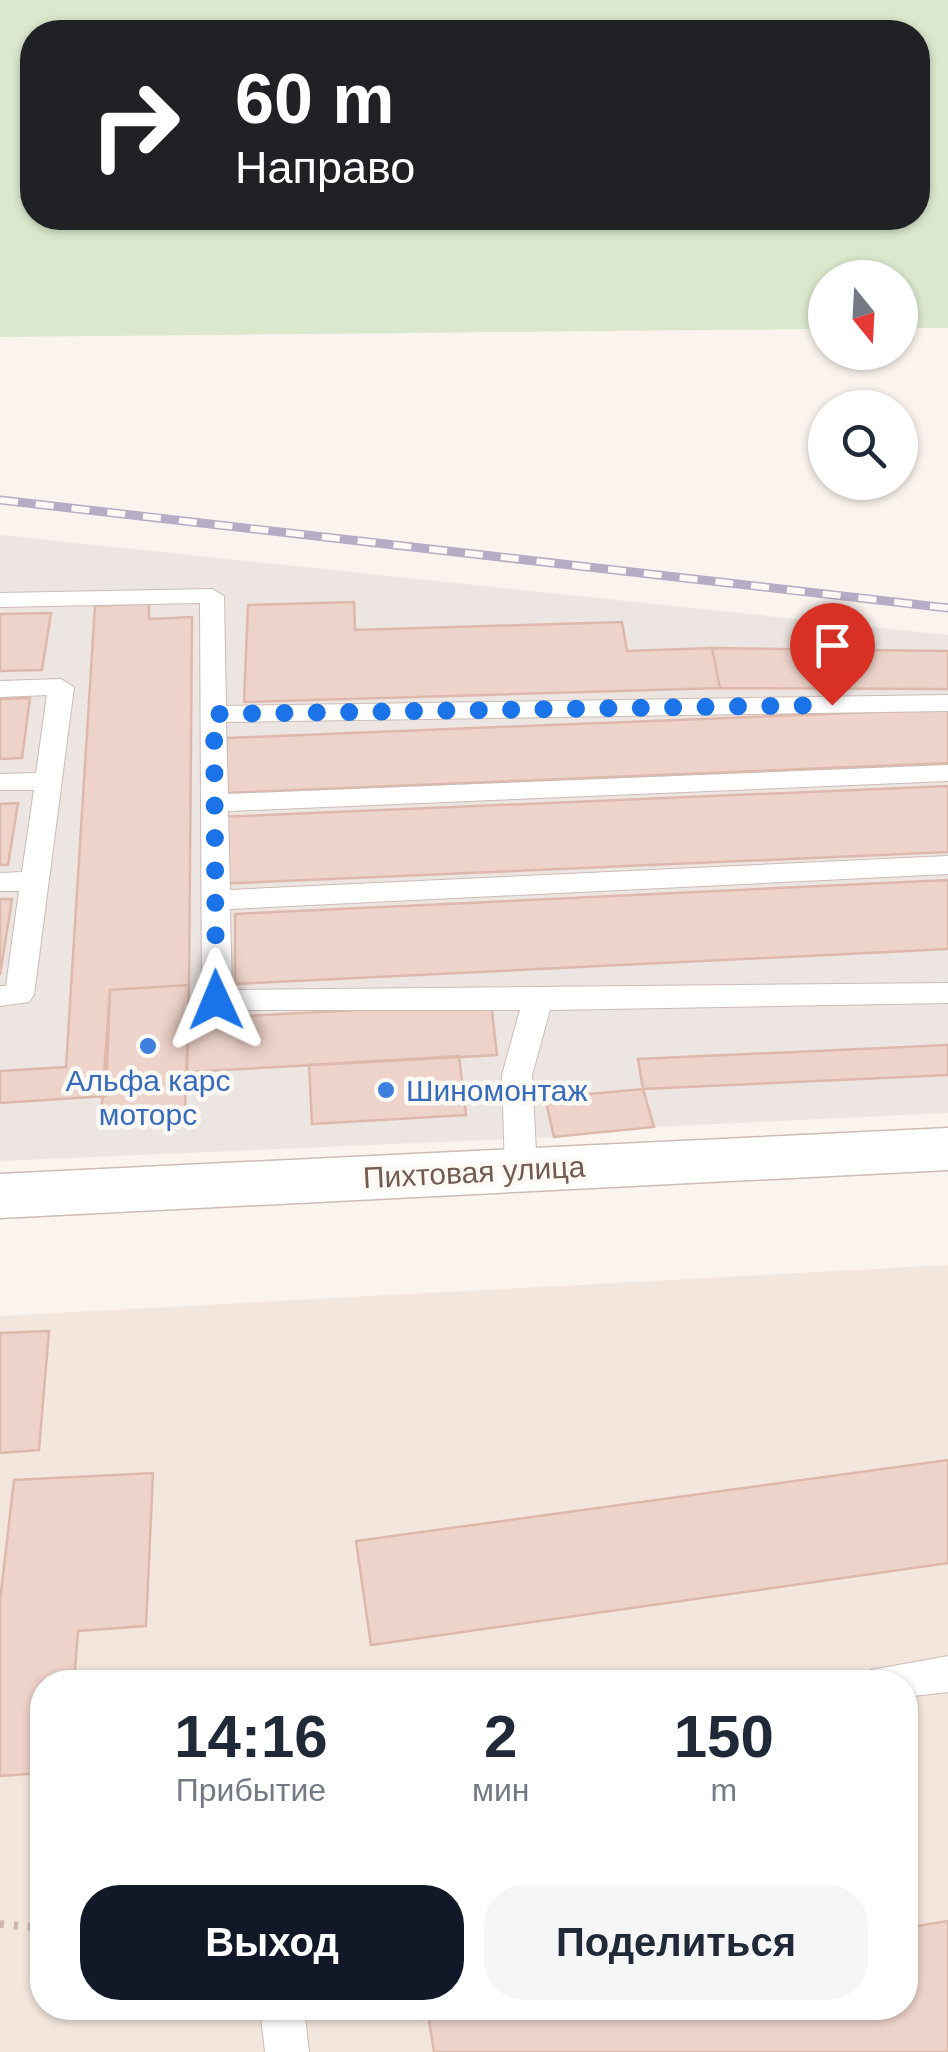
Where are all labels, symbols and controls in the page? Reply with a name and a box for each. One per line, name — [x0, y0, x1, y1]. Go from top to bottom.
icon: right — [70, 60, 200, 190]
text: 60 m — [235, 60, 395, 138]
text: Направо — [235, 142, 415, 193]
north arrow — [808, 260, 918, 370]
map controls — [808, 260, 918, 500]
button: search — [808, 390, 918, 500]
pin — [790, 603, 875, 706]
icon: arrive — [805, 618, 860, 673]
position arrow — [164, 948, 268, 1052]
marker: Альфа карс моторс — [137, 1035, 159, 1057]
place label: Альфа карс моторс — [66, 1064, 231, 1131]
place label: Шиномонтаж — [406, 1074, 588, 1107]
marker: Шиномонтаж — [375, 1079, 397, 1101]
street label: Пихтовая улица — [362, 1150, 586, 1194]
text: 14:16 — [174, 1703, 328, 1770]
text: 2 — [484, 1703, 517, 1770]
text: 150 — [674, 1703, 774, 1770]
text: Прибытие — [176, 1772, 326, 1808]
text: мин — [472, 1772, 529, 1808]
text: m — [710, 1772, 737, 1808]
button: Выход — [80, 1885, 464, 2000]
button: Поделиться — [484, 1885, 868, 2000]

